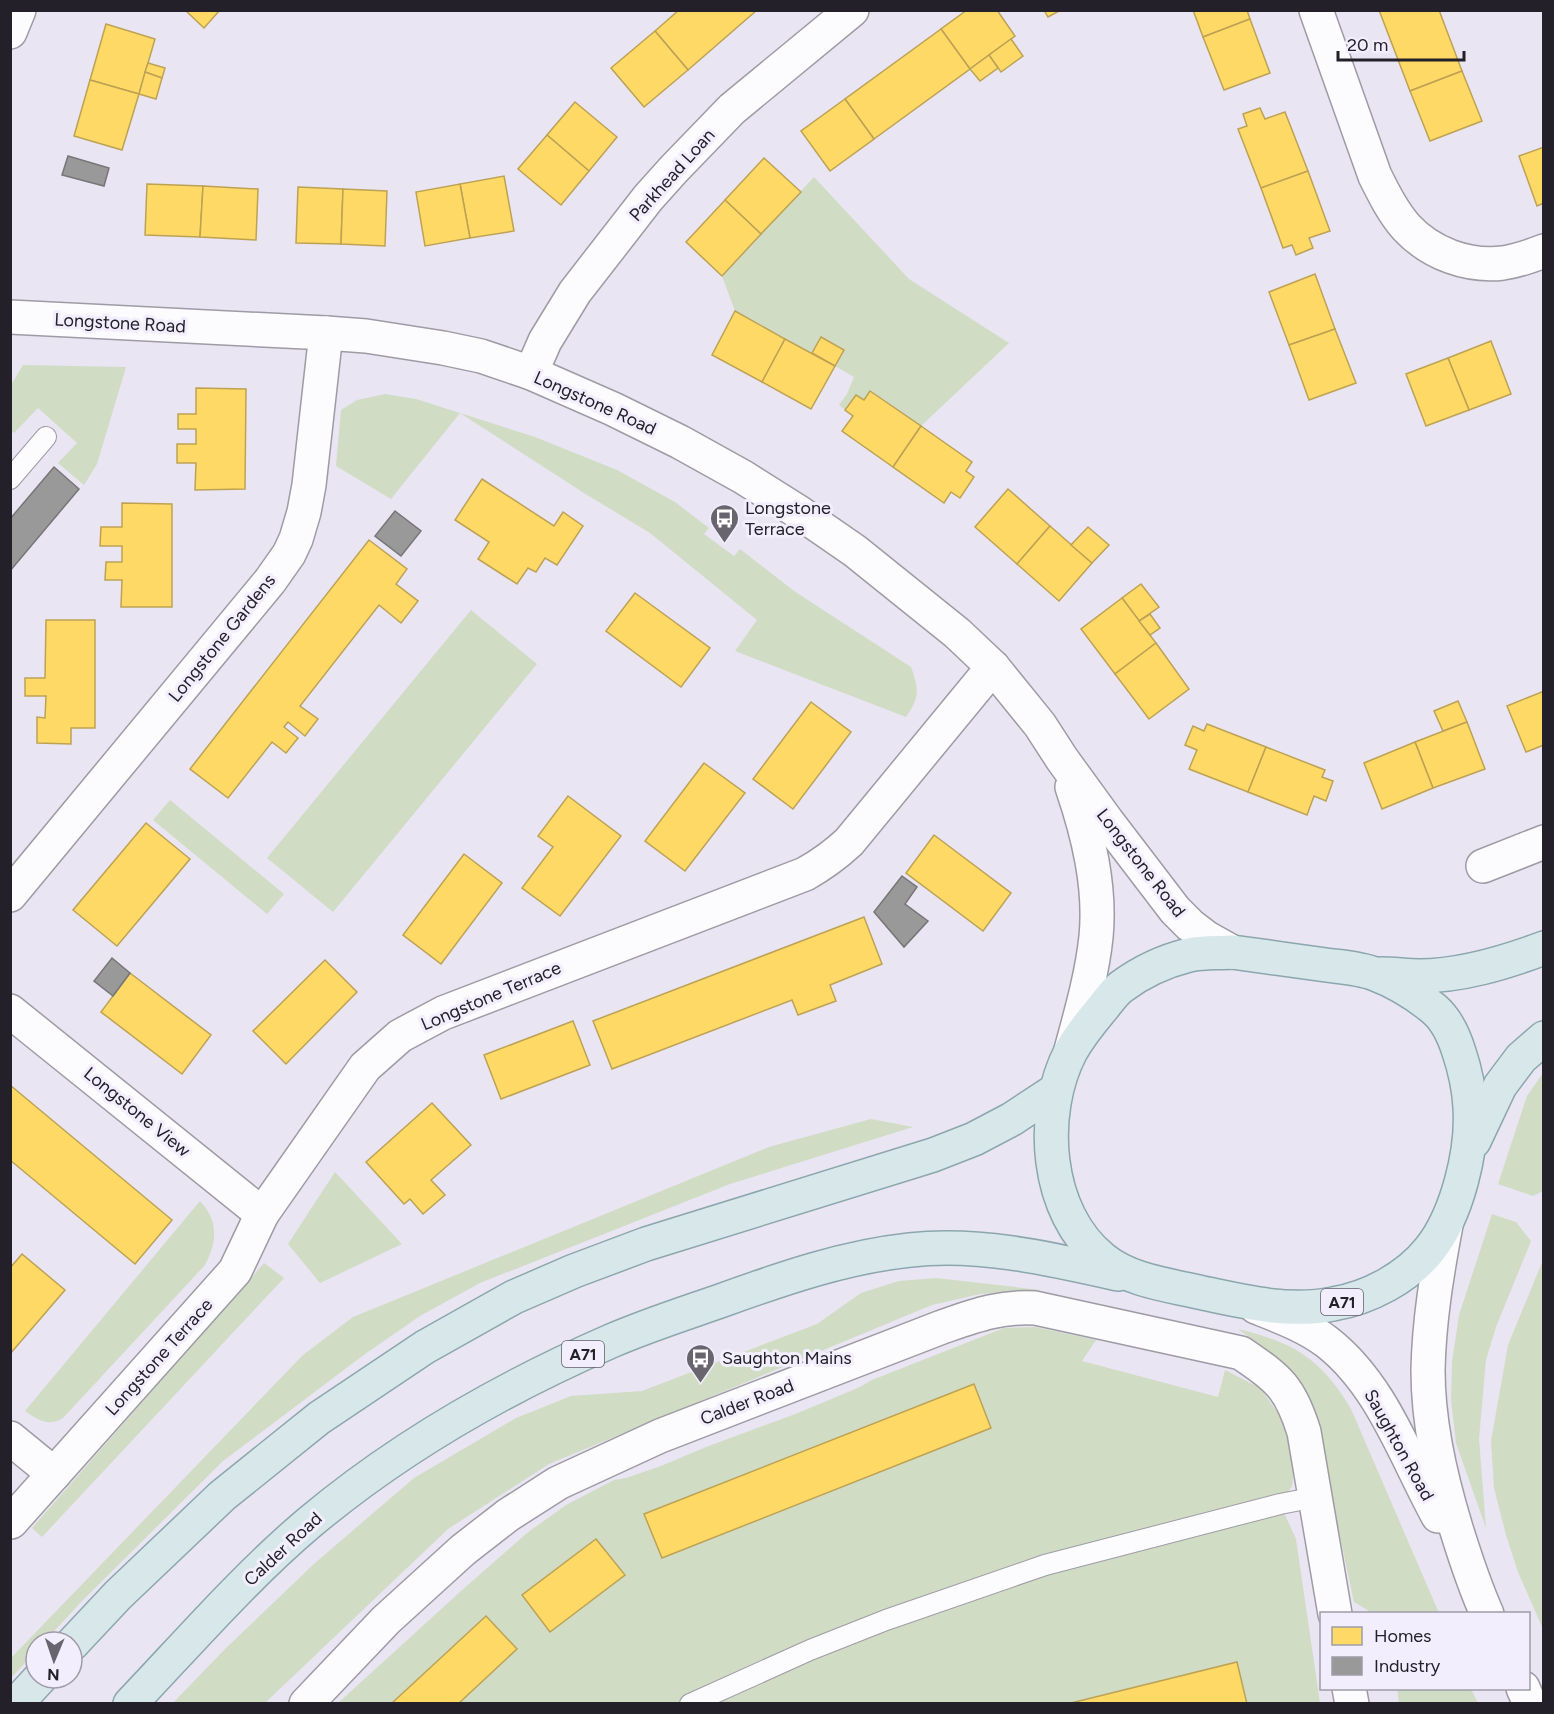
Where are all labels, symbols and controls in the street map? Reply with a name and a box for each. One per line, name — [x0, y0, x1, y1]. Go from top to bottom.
scale bar — [1338, 24, 1464, 62]
text: 20 m — [1347, 34, 1388, 56]
street label: Parkhead Loan — [625, 124, 719, 226]
street label: Longstone Road — [54, 309, 186, 337]
street label: Longstone Road — [530, 366, 660, 440]
place label: Longstone Terrace — [745, 497, 831, 540]
bus stop icon: Longstone Terrace — [708, 502, 740, 544]
street label: Longstone Gardens — [164, 570, 280, 706]
street label: Longstone Road — [1092, 804, 1190, 922]
street label: Longstone Terrace — [418, 957, 564, 1035]
street label: Longstone View — [79, 1062, 195, 1162]
road number: A71 — [1321, 1289, 1363, 1315]
street label: Longstone Terrace — [101, 1294, 217, 1420]
road number: A71 — [562, 1341, 604, 1367]
bus stop icon: Saughton Mains — [685, 1342, 717, 1384]
place label: Saughton Mains — [722, 1347, 852, 1369]
street label: Calder Road — [697, 1374, 797, 1430]
street label: Saughton Road — [1359, 1385, 1439, 1505]
street label: Calder Road — [239, 1507, 327, 1591]
legend — [1320, 1612, 1530, 1690]
text: Homes — [1374, 1625, 1432, 1647]
north arrow — [24, 1630, 84, 1690]
text: Industry — [1374, 1655, 1441, 1677]
text: N — [47, 1665, 60, 1684]

